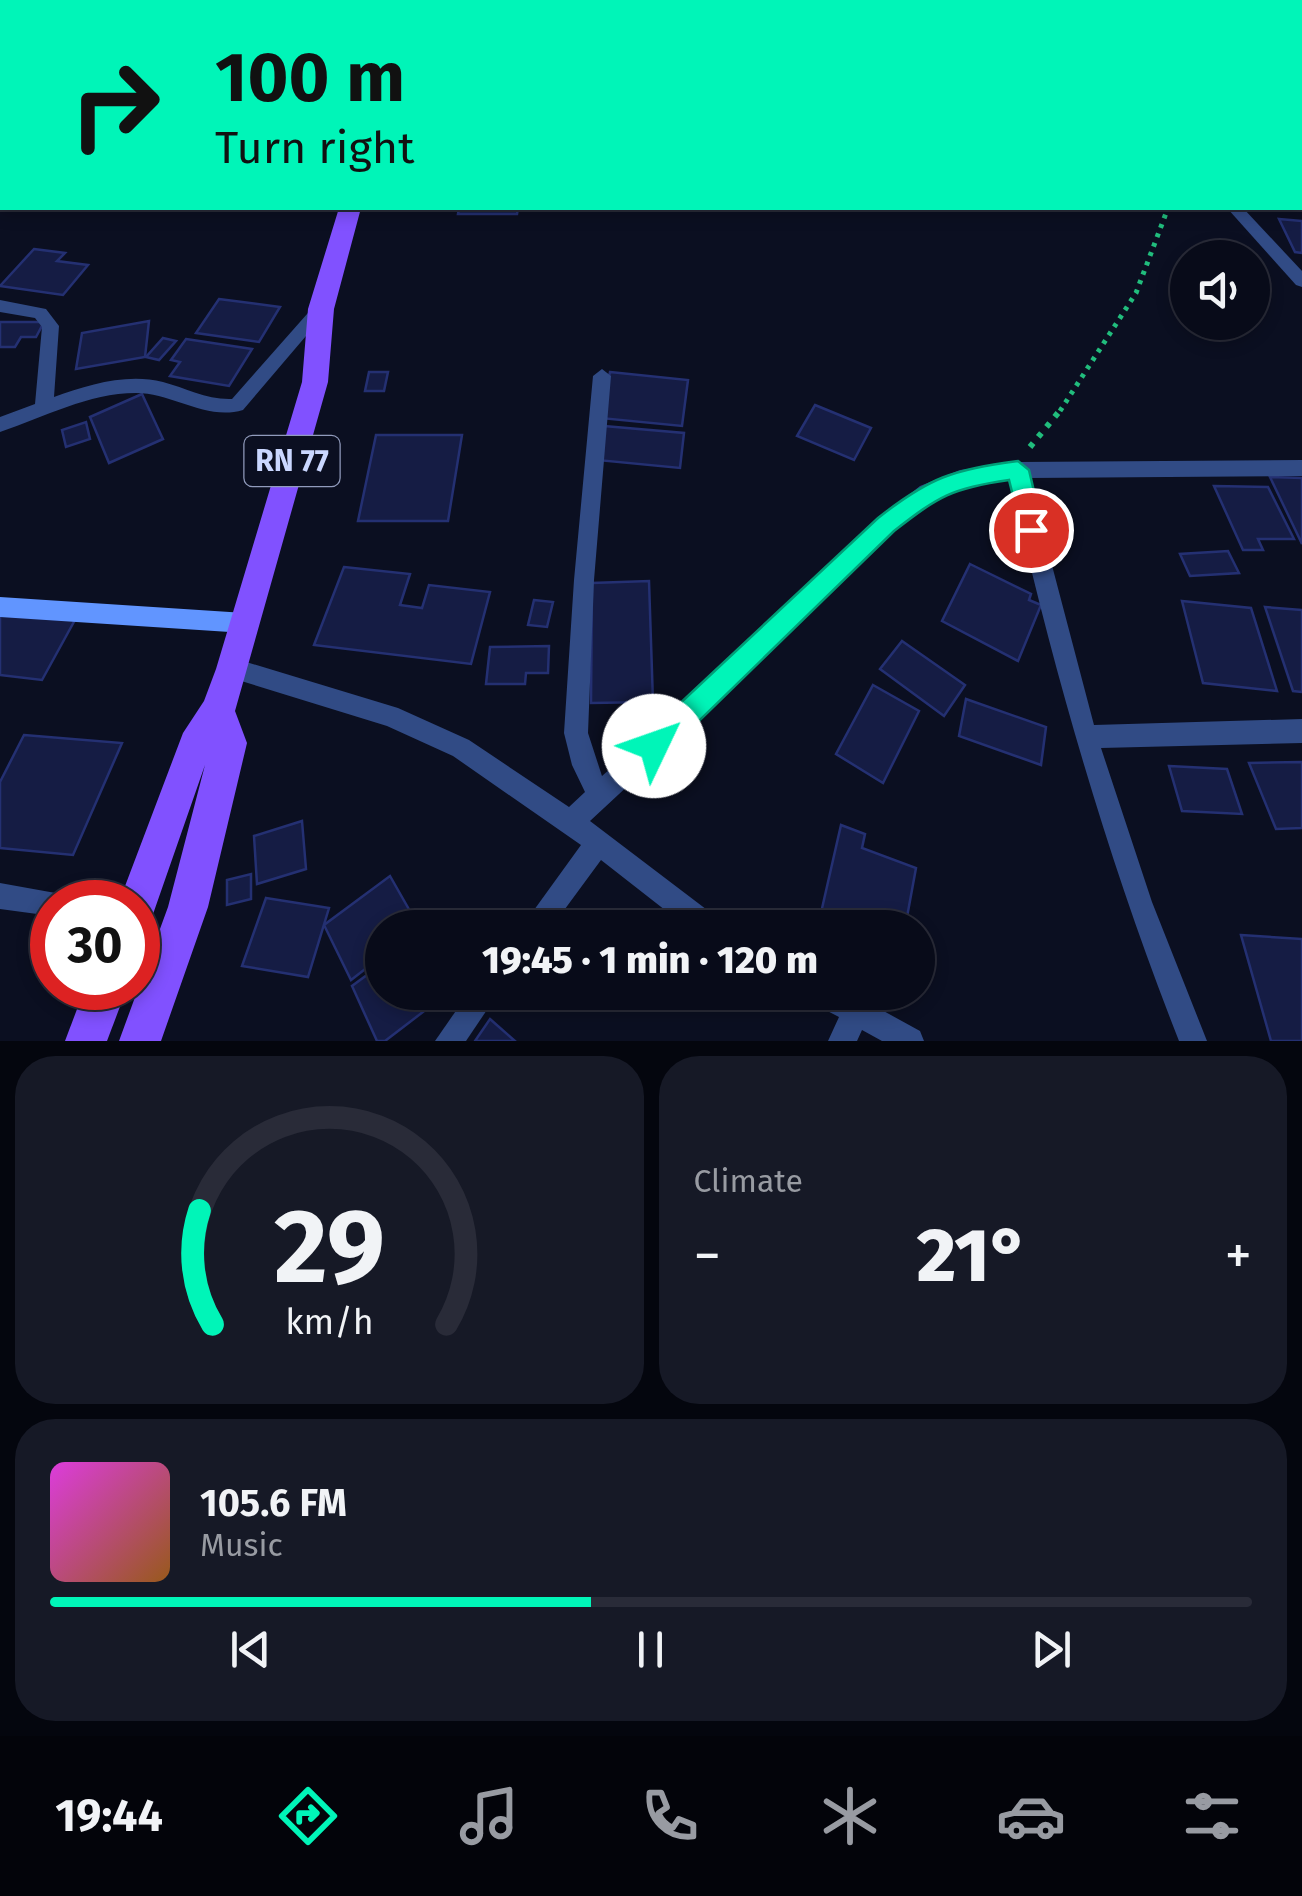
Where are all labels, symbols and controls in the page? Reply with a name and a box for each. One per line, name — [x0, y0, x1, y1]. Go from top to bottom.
text: 100 m — [215, 36, 405, 120]
icon: right — [50, 40, 180, 170]
text: Turn right — [215, 121, 414, 175]
map controls — [1170, 240, 1270, 340]
button: sound — [1170, 240, 1270, 340]
road number: RN 77 — [244, 436, 340, 486]
pin — [989, 488, 1074, 573]
icon: arrive — [1004, 503, 1059, 558]
position arrow — [602, 694, 706, 798]
speed limit sign: 30 — [30, 880, 160, 1010]
text: 19:45 · 1 min · 120 m — [482, 937, 818, 983]
text: Climate — [694, 1162, 803, 1200]
text: 29 — [274, 1185, 385, 1310]
text: 21° — [917, 1211, 1029, 1301]
text: − — [694, 1223, 721, 1289]
text: + — [1225, 1223, 1252, 1289]
text: km/h — [285, 1301, 373, 1343]
text: 105.6 FM — [200, 1480, 347, 1526]
text: Music — [200, 1526, 283, 1564]
icon: previous — [223, 1622, 278, 1677]
icon: pause — [623, 1622, 678, 1677]
icon: next — [1024, 1622, 1079, 1677]
icon: directions — [273, 1781, 343, 1851]
icon: music — [454, 1781, 524, 1851]
icon: phone — [635, 1781, 705, 1851]
icon: climate — [815, 1781, 885, 1851]
icon: car — [996, 1781, 1066, 1851]
icon: filters — [1177, 1781, 1247, 1851]
text: 19:44 — [55, 1789, 163, 1843]

